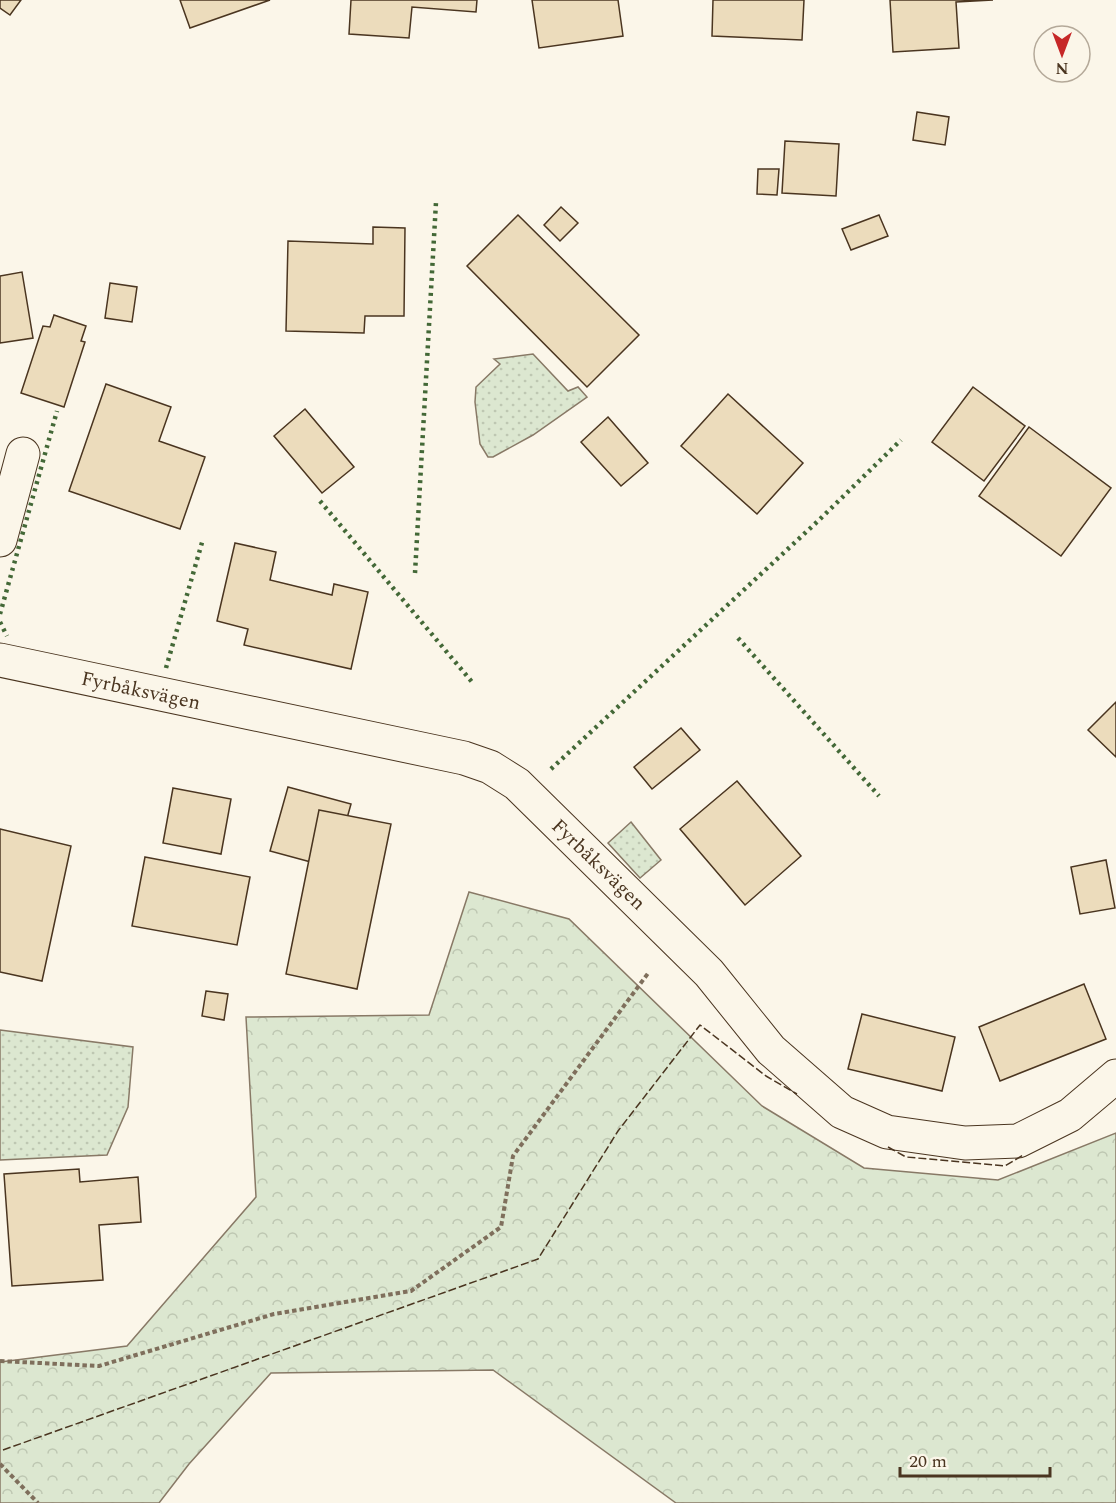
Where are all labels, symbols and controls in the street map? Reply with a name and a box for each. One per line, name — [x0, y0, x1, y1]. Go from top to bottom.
north arrow — [1032, 24, 1092, 84]
text: N — [1055, 56, 1069, 80]
street label: Fyrbåksvägen — [78, 664, 203, 718]
street label: Fyrbåksvägen — [544, 812, 652, 918]
scale bar — [900, 1440, 1050, 1478]
text: 20 m — [909, 1448, 947, 1475]

